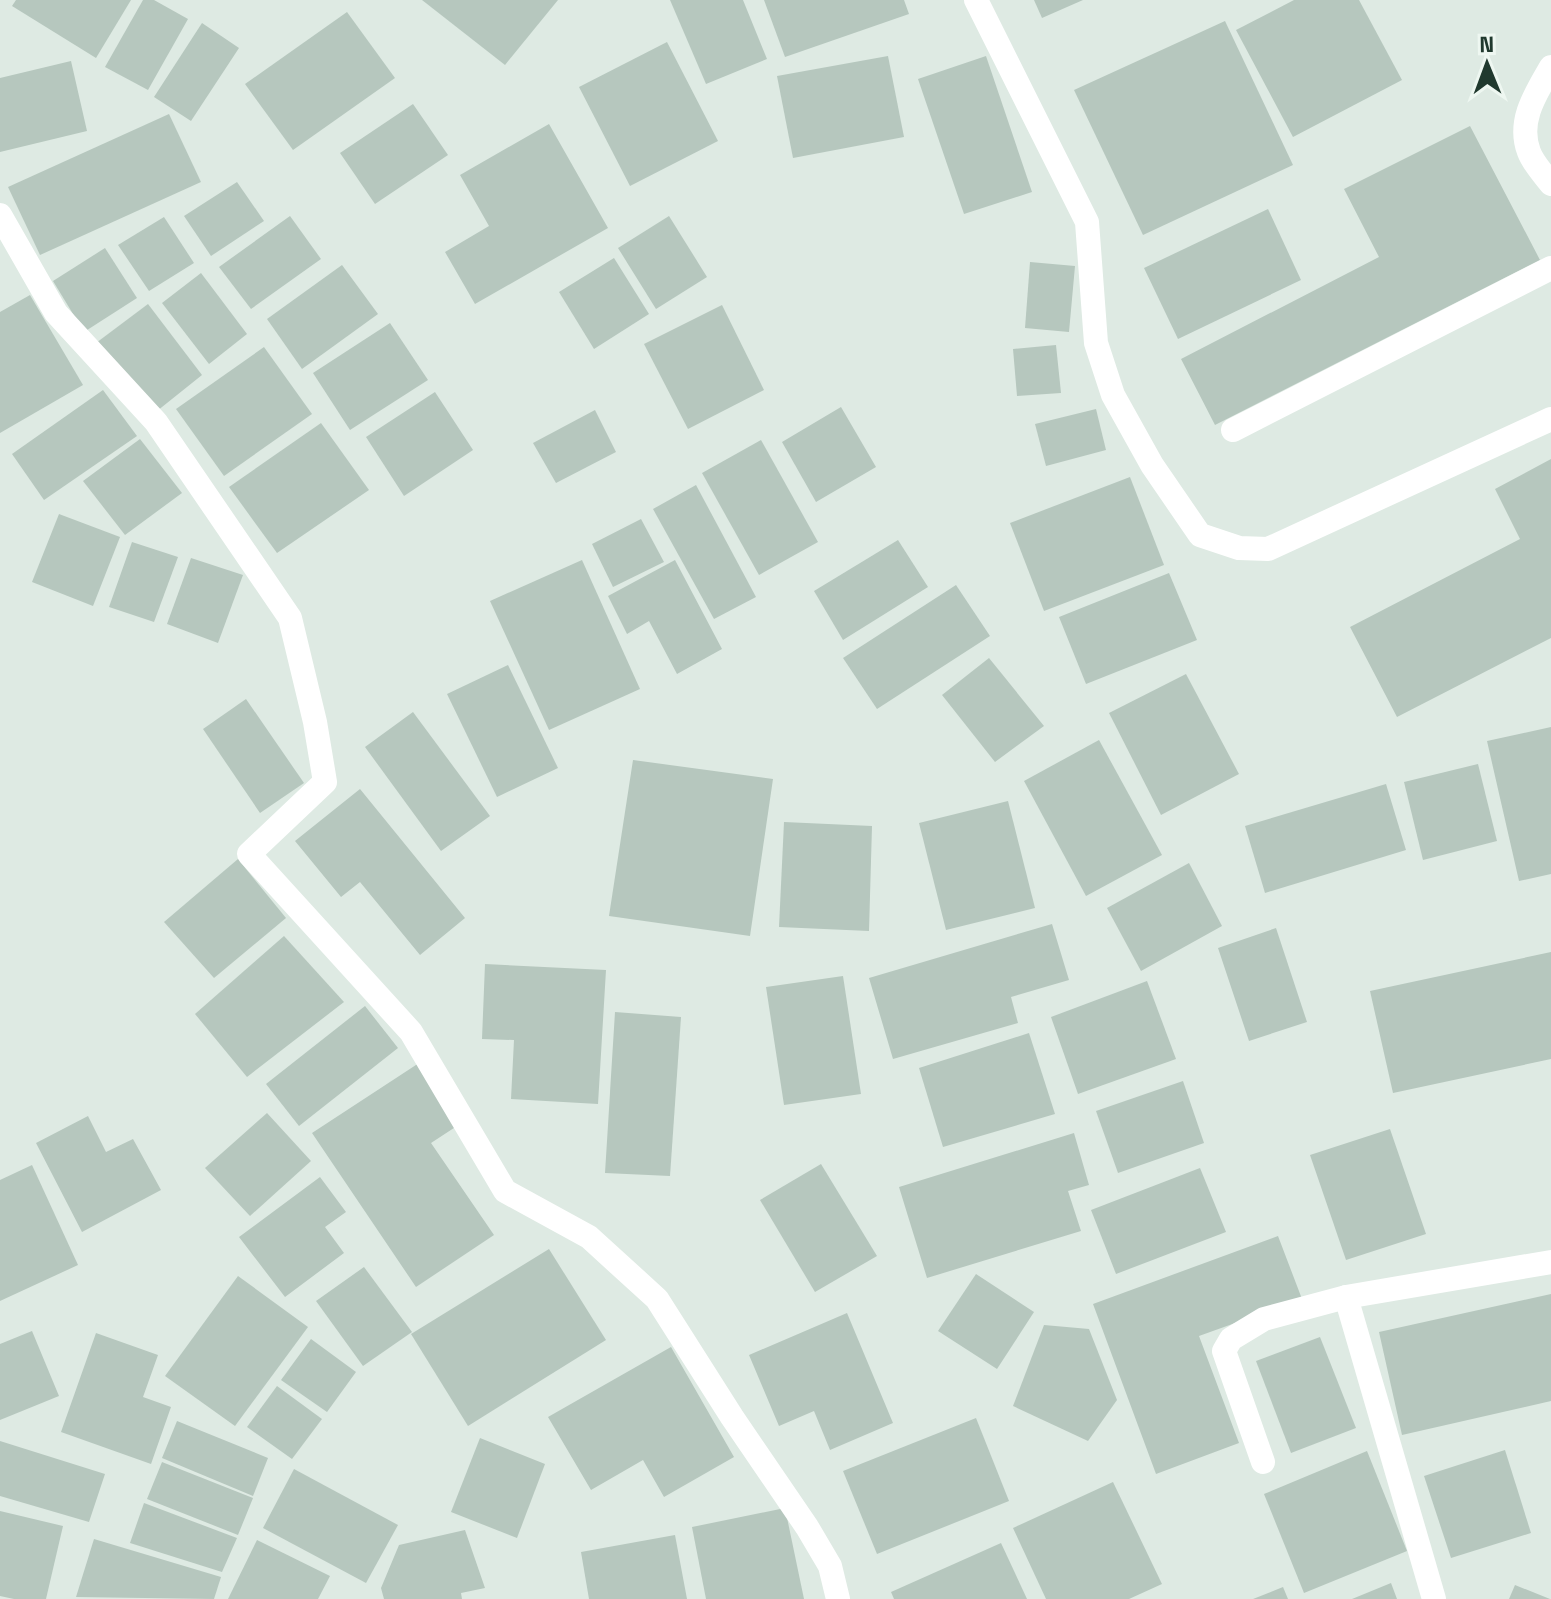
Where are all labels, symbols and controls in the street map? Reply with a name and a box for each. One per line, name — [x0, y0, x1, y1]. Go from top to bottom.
north arrow — [1447, 24, 1527, 104]
text: N — [1479, 30, 1494, 58]

